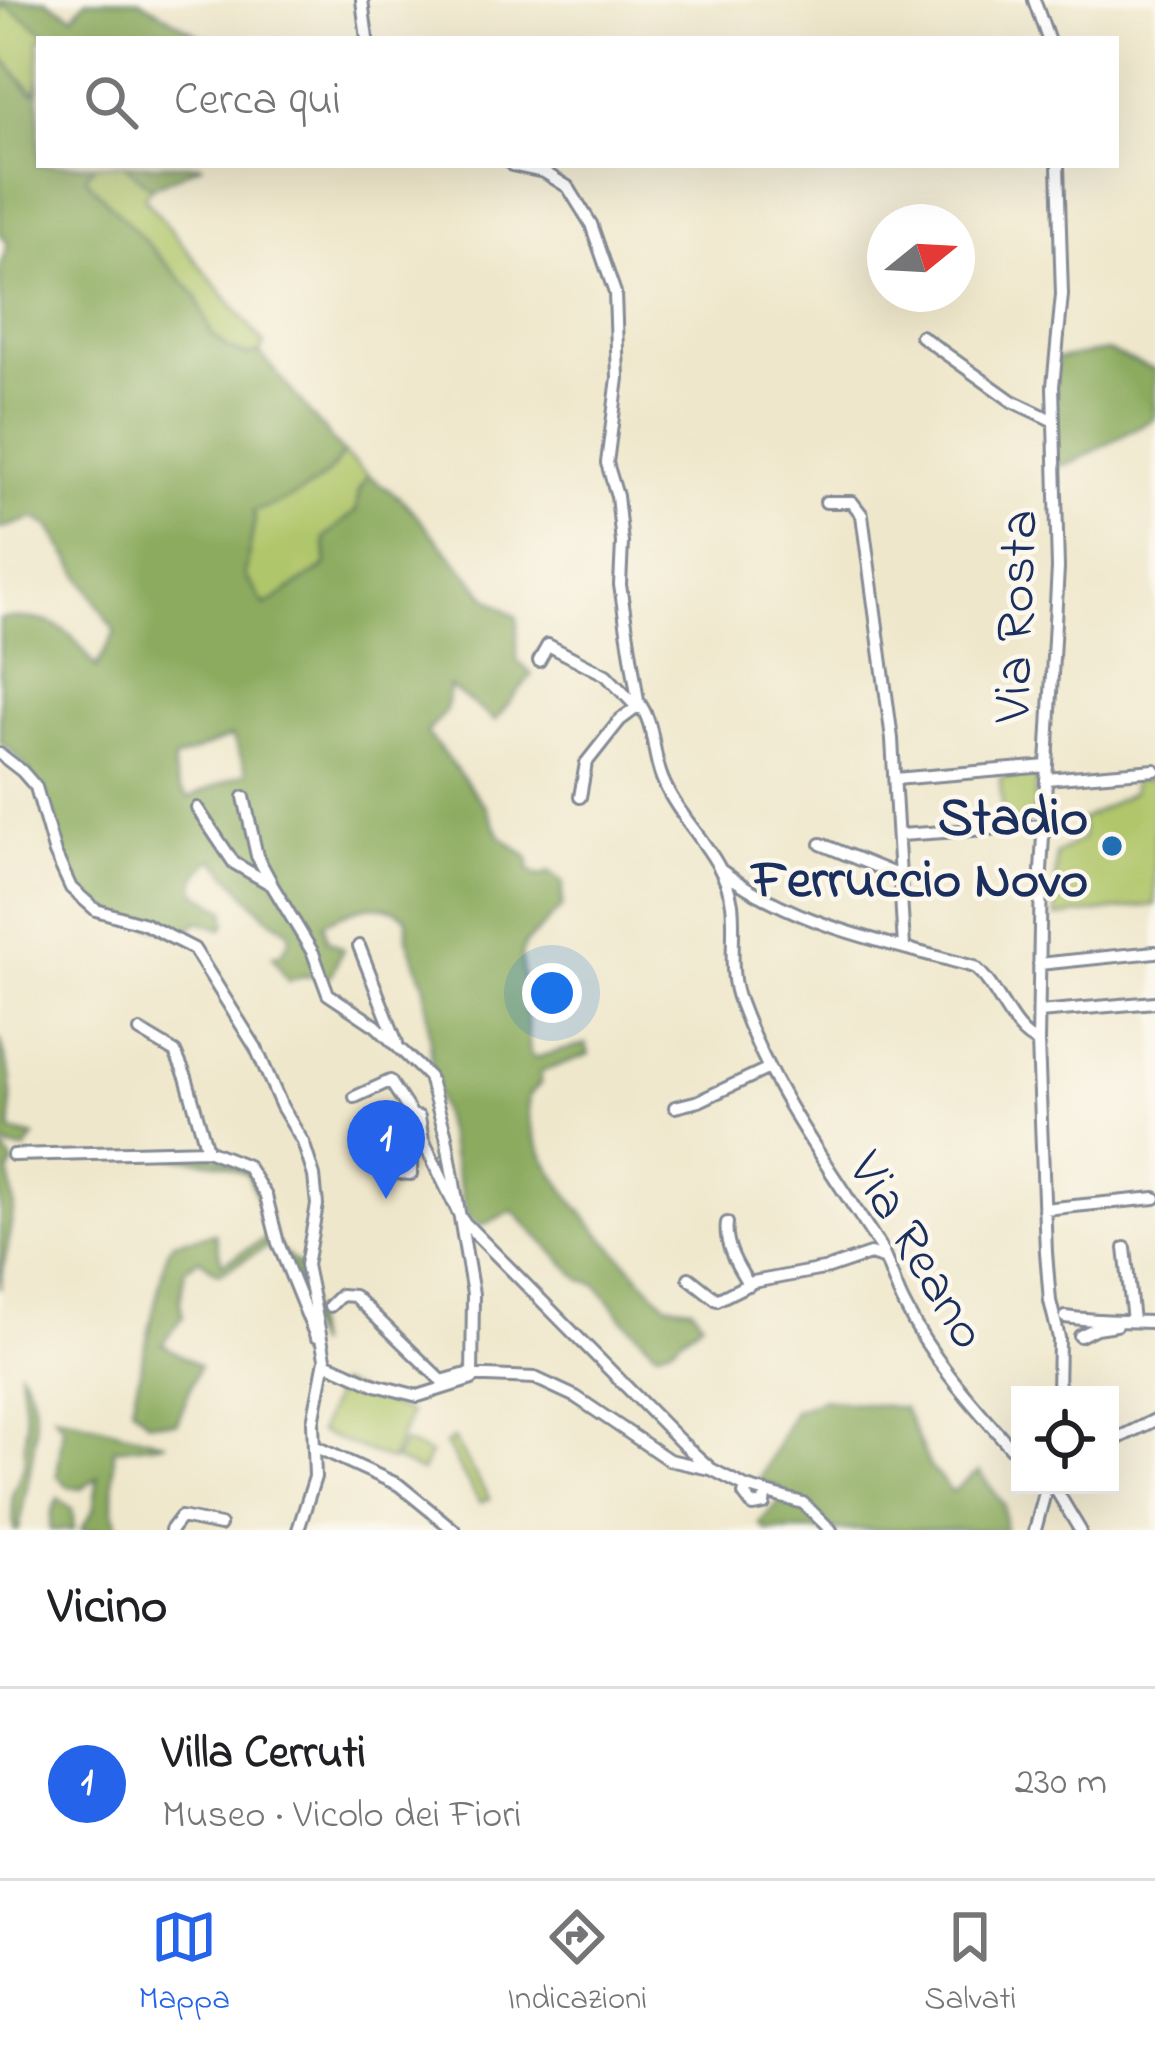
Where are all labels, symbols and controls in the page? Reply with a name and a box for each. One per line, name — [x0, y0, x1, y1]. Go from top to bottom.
search box — [36, 36, 1119, 168]
icon: search — [78, 69, 144, 135]
text: Cerca qui — [174, 69, 341, 135]
north arrow — [867, 204, 975, 312]
street label: Via Rosta — [976, 508, 1062, 725]
place label: Stadio Ferruccio Novo — [750, 782, 1088, 922]
marker: Stadio Ferruccio Novo — [1099, 833, 1125, 859]
your location — [522, 963, 582, 1023]
pin: 1 — [347, 1100, 425, 1199]
street label: Via Reano — [825, 1138, 1005, 1366]
map controls — [1011, 1386, 1119, 1494]
button: locate — [1011, 1386, 1119, 1494]
text: Vicino — [48, 1571, 167, 1646]
text: Villa Cerruti — [162, 1722, 366, 1788]
text: 1 — [81, 1755, 93, 1812]
text: 230 m — [1015, 1755, 1107, 1812]
text: Museo · Vicolo dei Fiori — [162, 1788, 521, 1845]
tab: Mappa — [139, 1904, 230, 2024]
tab: Indicazioni — [507, 1904, 647, 2024]
tab: Salvati — [924, 1904, 1016, 2024]

